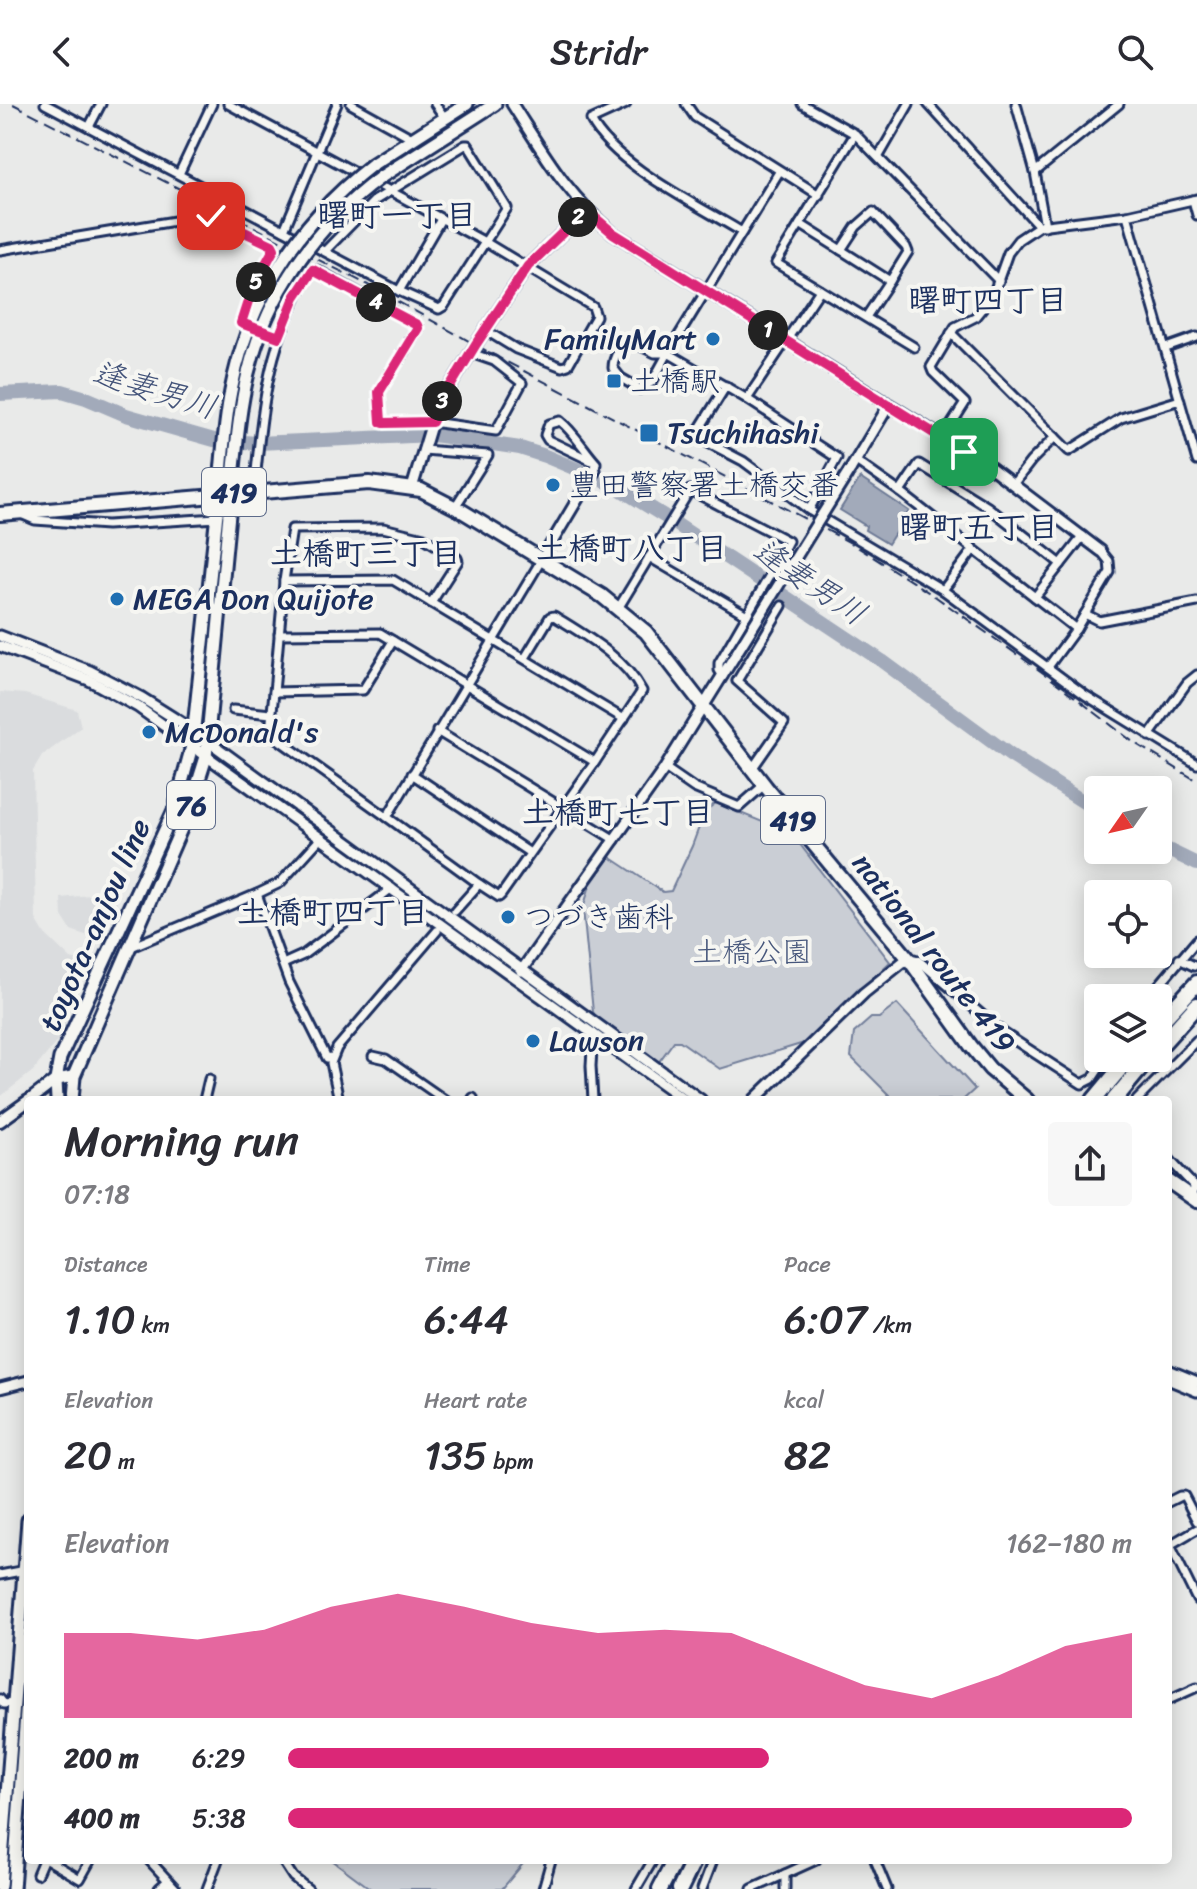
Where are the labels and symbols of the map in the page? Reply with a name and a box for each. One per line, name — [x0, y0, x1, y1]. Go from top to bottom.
pin — [177, 182, 245, 250]
district label: 曙町一丁目 — [317, 187, 477, 244]
pin: 2 — [558, 197, 598, 237]
pin: 5 — [236, 262, 276, 302]
district label: 曙町四丁目 — [908, 272, 1068, 329]
pin: 4 — [356, 282, 396, 322]
pin: 1 — [748, 310, 788, 350]
place label: FamilyMart — [544, 312, 697, 366]
marker: FamilyMart — [704, 330, 722, 348]
water label: 逢妻男川 — [85, 344, 225, 436]
place label: 土橋駅 — [630, 354, 720, 408]
marker: 土橋駅 — [605, 372, 623, 390]
pin: 3 — [422, 381, 462, 421]
place label: Tsuchihashi — [667, 406, 820, 460]
pin — [930, 418, 998, 486]
marker: Tsuchihashi — [638, 422, 660, 444]
place label: 豊田警察署土橋交番 — [569, 458, 839, 512]
road number: 419 — [202, 468, 266, 516]
marker: 豊田警察署土橋交番 — [544, 476, 562, 494]
district label: 曙町五丁目 — [899, 499, 1059, 556]
district label: 土橋町八丁目 — [536, 520, 728, 577]
water label: 逢妻男川 — [741, 523, 879, 641]
district label: 土橋町三丁目 — [270, 525, 462, 582]
place label: MEGA Don Quijote — [133, 572, 374, 626]
marker: MEGA Don Quijote — [108, 590, 126, 608]
place label: McDonald's — [165, 705, 318, 759]
marker: McDonald's — [140, 723, 158, 741]
north arrow — [1084, 776, 1172, 864]
road number: 76 — [167, 781, 215, 829]
district label: 土橋町七丁目 — [522, 784, 714, 841]
road number: 419 — [761, 796, 825, 844]
street label: toyota-anjou line — [24, 810, 166, 1040]
street label: national route 419 — [838, 840, 1030, 1066]
district label: 土橋町四丁目 — [237, 884, 429, 941]
place label: つづき歯科 — [524, 890, 674, 944]
marker: つづき歯科 — [499, 908, 517, 926]
park label: 土橋公園 — [692, 925, 812, 979]
place label: Lawson — [549, 1014, 644, 1068]
marker: Lawson — [524, 1032, 542, 1050]

